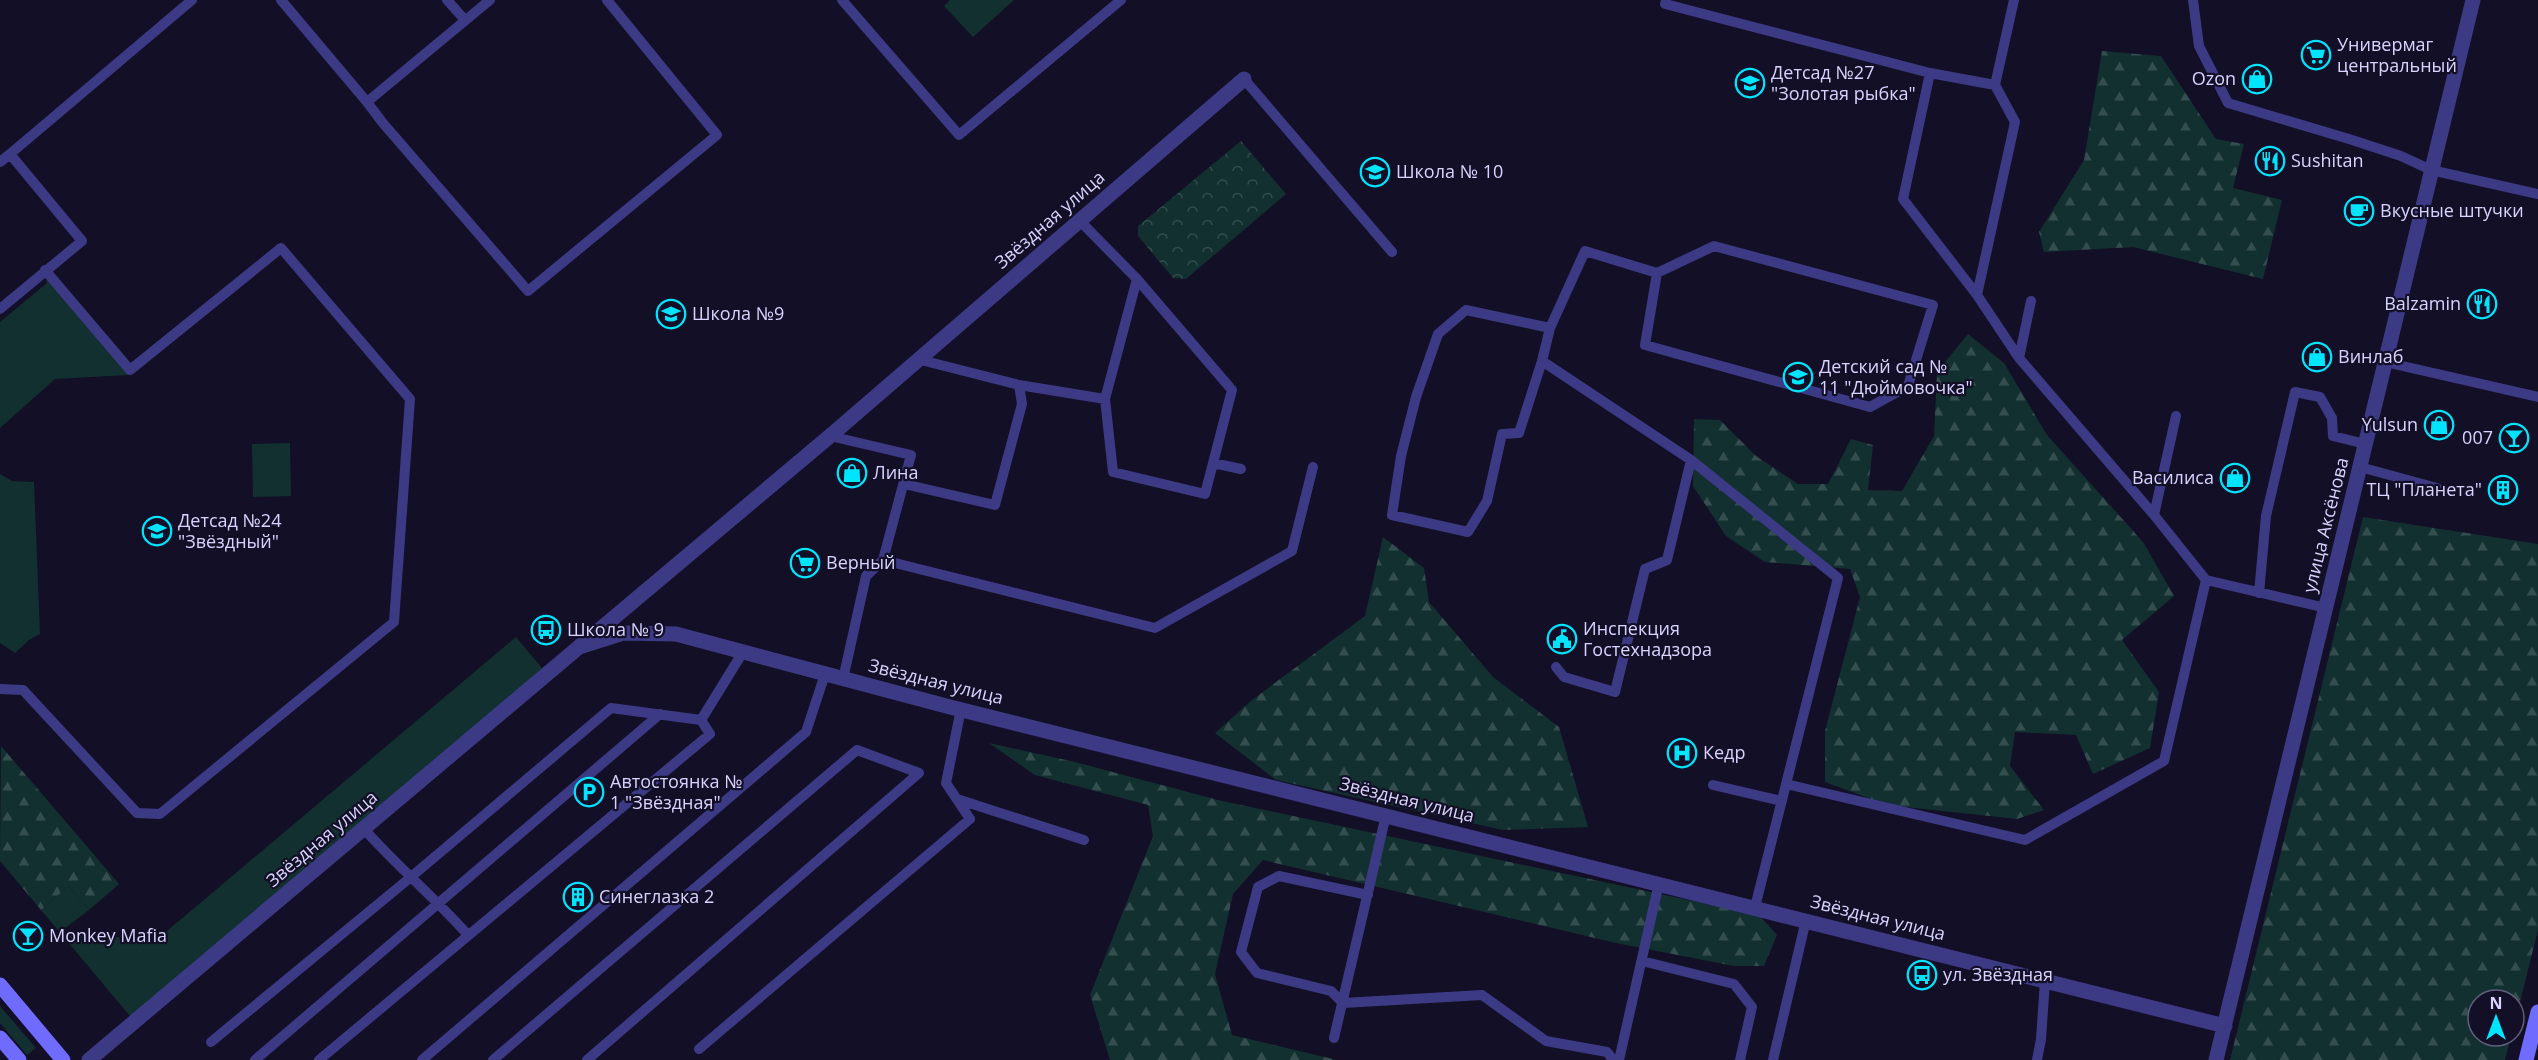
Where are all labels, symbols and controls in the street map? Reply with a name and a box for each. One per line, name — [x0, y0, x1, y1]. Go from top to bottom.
place label: Универмаг центральный — [2337, 32, 2457, 77]
supermarket icon: Универмаг центральный — [2300, 39, 2332, 71]
place label: Детсад №27 "Золотая рыбка" — [1771, 60, 1916, 105]
shop icon: Ozon — [2241, 63, 2273, 95]
place label: Ozon — [2192, 66, 2236, 90]
school or university icon: Детсад №27 "Золотая рыбка" — [1734, 67, 1766, 99]
restaurant icon: Sushitan — [2254, 145, 2286, 177]
place label: Sushitan — [2291, 148, 2364, 172]
school or university icon: Школа № 10 — [1359, 156, 1391, 188]
place label: Школа № 10 — [1396, 159, 1503, 183]
street label: Звёздная улица — [989, 165, 1109, 274]
cafe icon: Вкусные штучки — [2343, 195, 2375, 227]
place label: Вкусные штучки — [2380, 198, 2524, 222]
restaurant icon: Balzamin — [2466, 288, 2498, 320]
place label: Balzamin — [2384, 291, 2461, 315]
school or university icon: Школа №9 — [655, 298, 687, 330]
place label: Школа №9 — [692, 301, 784, 325]
shop icon: Винлаб — [2301, 341, 2333, 373]
place label: Винлаб — [2338, 344, 2403, 368]
place label: Детский сад № 11 "Дюймовочка" — [1819, 354, 1973, 399]
school or university icon: Детский сад № 11 "Дюймовочка" — [1782, 361, 1814, 393]
shop icon: Yulsun — [2423, 409, 2455, 441]
place label: Yulsun — [2362, 412, 2418, 436]
bar icon: 007 — [2498, 422, 2530, 454]
place label: 007 — [2462, 425, 2493, 449]
street label: улица Аксёнова — [2297, 455, 2353, 595]
shop icon: Лина — [836, 457, 868, 489]
place label: Лина — [873, 460, 919, 484]
shop icon: Василиса — [2219, 462, 2251, 494]
place label: Василиса — [2132, 465, 2214, 489]
building icon: ТЦ "Планета" — [2487, 474, 2519, 506]
place label: ТЦ "Планета" — [2366, 477, 2482, 501]
place label: Детсад №24 "Звёздный" — [178, 508, 281, 553]
school or university icon: Детсад №24 "Звёздный" — [141, 515, 173, 547]
supermarket icon: Верный — [789, 547, 821, 579]
place label: Верный — [826, 550, 895, 574]
bus stop icon: Школа № 9 — [530, 614, 562, 646]
place label: Инспекция Гостехнадзора — [1583, 616, 1712, 661]
place label: Школа № 9 — [567, 617, 664, 641]
public building icon: Инспекция Гостехнадзора — [1546, 623, 1578, 655]
street label: Звёздная улица — [866, 653, 1006, 709]
hospital icon: Кедр — [1666, 737, 1698, 769]
place label: Кедр — [1703, 740, 1745, 764]
place label: Автостоянка № 1 "Звёздная" — [610, 769, 743, 814]
street label: Звёздная улица — [1337, 771, 1477, 827]
parking icon: Автостоянка № 1 "Звёздная" — [573, 776, 605, 808]
street label: Звёздная улица — [261, 785, 382, 892]
building icon: Синеглазка 2 — [562, 881, 594, 913]
place label: Синеглазка 2 — [599, 884, 714, 908]
street label: Звёздная улица — [1808, 889, 1948, 945]
bar icon: Monkey Mafia — [12, 920, 44, 952]
place label: Monkey Mafia — [49, 923, 167, 947]
bus stop icon: ул. Звёздная — [1906, 959, 1938, 991]
place label: ул. Звёздная — [1943, 962, 2053, 986]
north arrow — [2466, 988, 2526, 1048]
text: N — [2489, 992, 2503, 1014]

